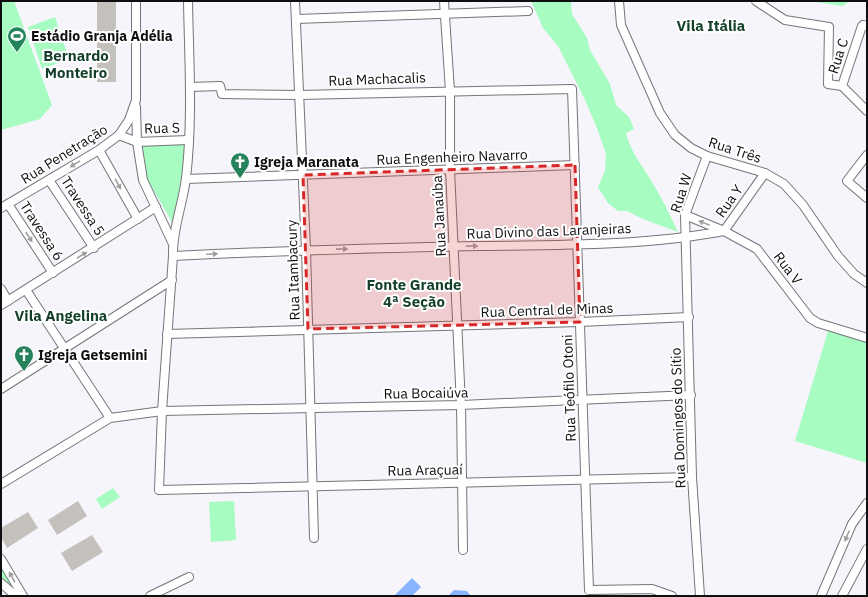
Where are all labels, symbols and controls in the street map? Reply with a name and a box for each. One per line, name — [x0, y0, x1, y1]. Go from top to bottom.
district label: Vila Itália — [677, 16, 746, 35]
sports icon: Estádio Granja Adélia — [6, 25, 28, 53]
place label: Estádio Granja Adélia — [31, 27, 173, 45]
street label: Rua C — [824, 36, 852, 76]
district label: Bernardo Monteiro — [43, 46, 109, 82]
street label: Rua Machacalis — [328, 68, 426, 90]
street label: Rua S — [144, 118, 180, 138]
street label: Rua Penetração — [17, 120, 111, 188]
street label: Rua Três — [706, 133, 764, 167]
street label: Rua Engenheiro Navarro — [376, 145, 528, 169]
church icon: Igreja Maranata — [229, 151, 251, 179]
place label: Igreja Maranata — [254, 153, 359, 171]
one-way arrow — [70, 161, 81, 168]
street label: Rua W — [666, 171, 696, 215]
street label: Travessa 5 — [57, 173, 109, 239]
street label: Rua Janaúba — [428, 174, 450, 257]
one-way arrow — [115, 178, 121, 190]
street label: Rua Y — [711, 181, 747, 221]
street label: Travessa 6 — [16, 198, 68, 264]
street label: Rua Itambacury — [282, 219, 304, 321]
street label: Rua Divino das Laranjeiras — [466, 219, 632, 243]
one-way arrow — [698, 220, 710, 226]
one-way arrow — [26, 231, 33, 242]
one-way arrow — [466, 243, 479, 249]
one-way arrow — [336, 246, 349, 252]
street label: Rua V — [770, 248, 806, 288]
one-way arrow — [206, 251, 218, 258]
one-way arrow — [76, 252, 88, 259]
district label: Fonte Grande 4ª Seção — [366, 275, 462, 311]
street label: Rua Central de Minas — [480, 299, 614, 321]
district label: Vila Angelina — [15, 306, 108, 325]
street label: Rua Teófilo Otoni — [558, 334, 580, 442]
church icon: Igreja Getsemini — [13, 344, 35, 372]
place label: Igreja Getsemini — [38, 346, 148, 364]
street label: Rua Domingos do Sítio — [667, 347, 689, 489]
street label: Rua Bocaiúva — [383, 383, 469, 403]
street label: Rua Araçuaí — [387, 460, 463, 480]
one-way arrow — [843, 531, 849, 543]
one-way arrow — [9, 571, 16, 583]

